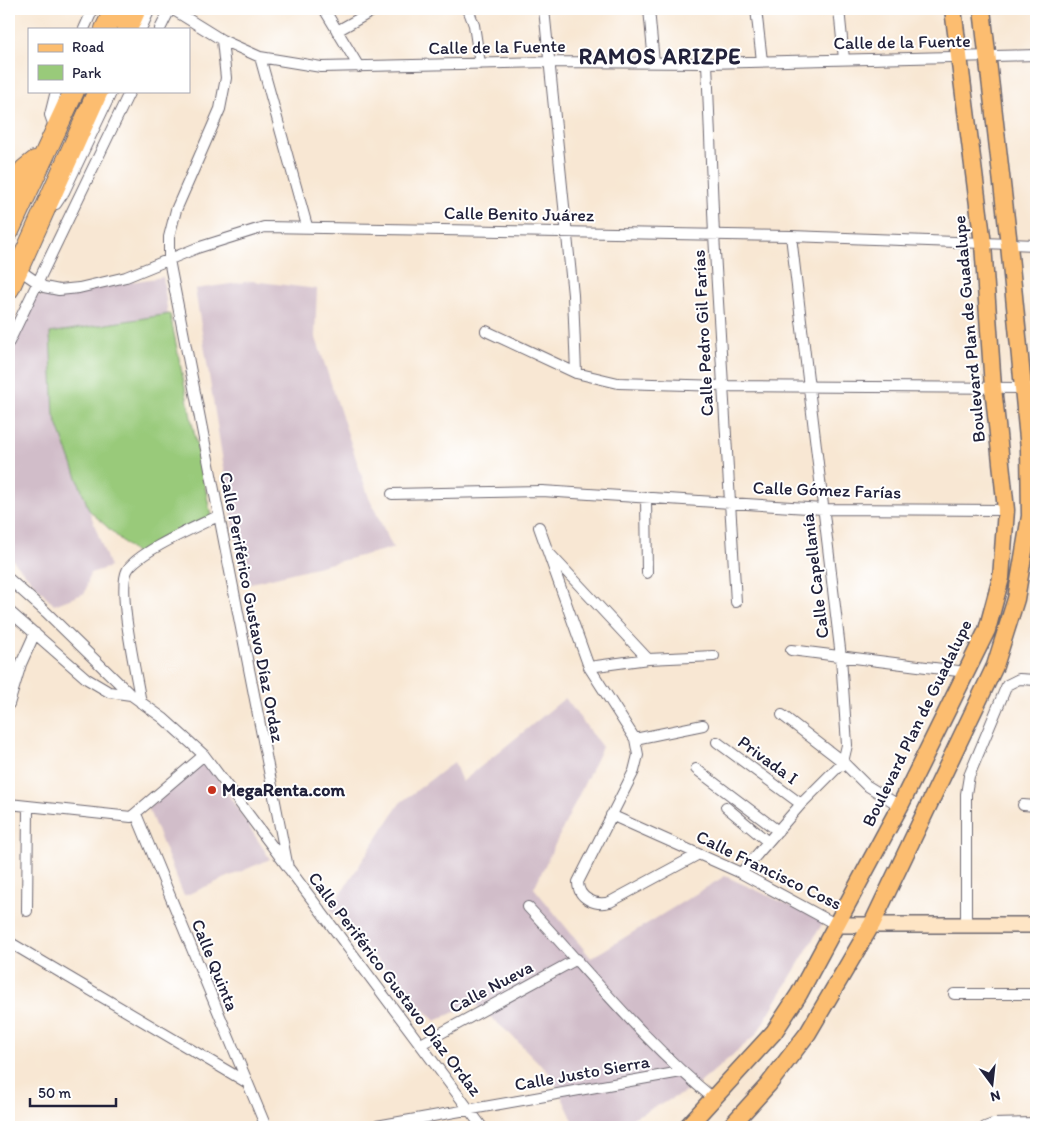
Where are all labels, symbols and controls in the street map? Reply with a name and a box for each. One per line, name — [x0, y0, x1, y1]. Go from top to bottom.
legend — [28, 28, 190, 92]
street label: Calle de la Fuente — [833, 30, 971, 54]
street label: Calle de la Fuente — [428, 35, 566, 59]
text: Road — [72, 38, 105, 56]
district label: RAMOS ARIZPE — [579, 43, 741, 70]
text: Park — [72, 64, 102, 82]
street label: Calle Benito Juárez — [444, 202, 595, 226]
street label: Boulevard Plan de Guadalupe — [948, 215, 990, 443]
street label: Calle Pedro Gil Farías — [688, 249, 718, 417]
street label: Calle Periférico Gustavo Díaz Ordaz — [215, 470, 289, 745]
street label: Calle Gómez Farías — [752, 476, 902, 504]
street label: Calle Capellanía — [796, 511, 834, 640]
street label: Boulevard Plan de Guadalupe — [857, 616, 977, 830]
street label: Privada I — [734, 731, 802, 789]
place label: MegaRenta.com — [222, 779, 345, 801]
marker: MegaRenta.com — [206, 784, 218, 796]
street label: Calle Francisco Coss — [693, 825, 845, 915]
street label: Calle Periférico Gustavo Díaz Ordaz — [303, 868, 487, 1101]
street label: Calle Quinta — [187, 916, 243, 1014]
street label: Calle Nueva — [445, 956, 537, 1018]
street label: Calle Justo Sierra — [513, 1050, 652, 1096]
north arrow — [968, 1058, 1018, 1108]
scale bar — [30, 1076, 116, 1108]
text: 50 m — [38, 1084, 71, 1102]
text: N — [988, 1087, 1002, 1106]

